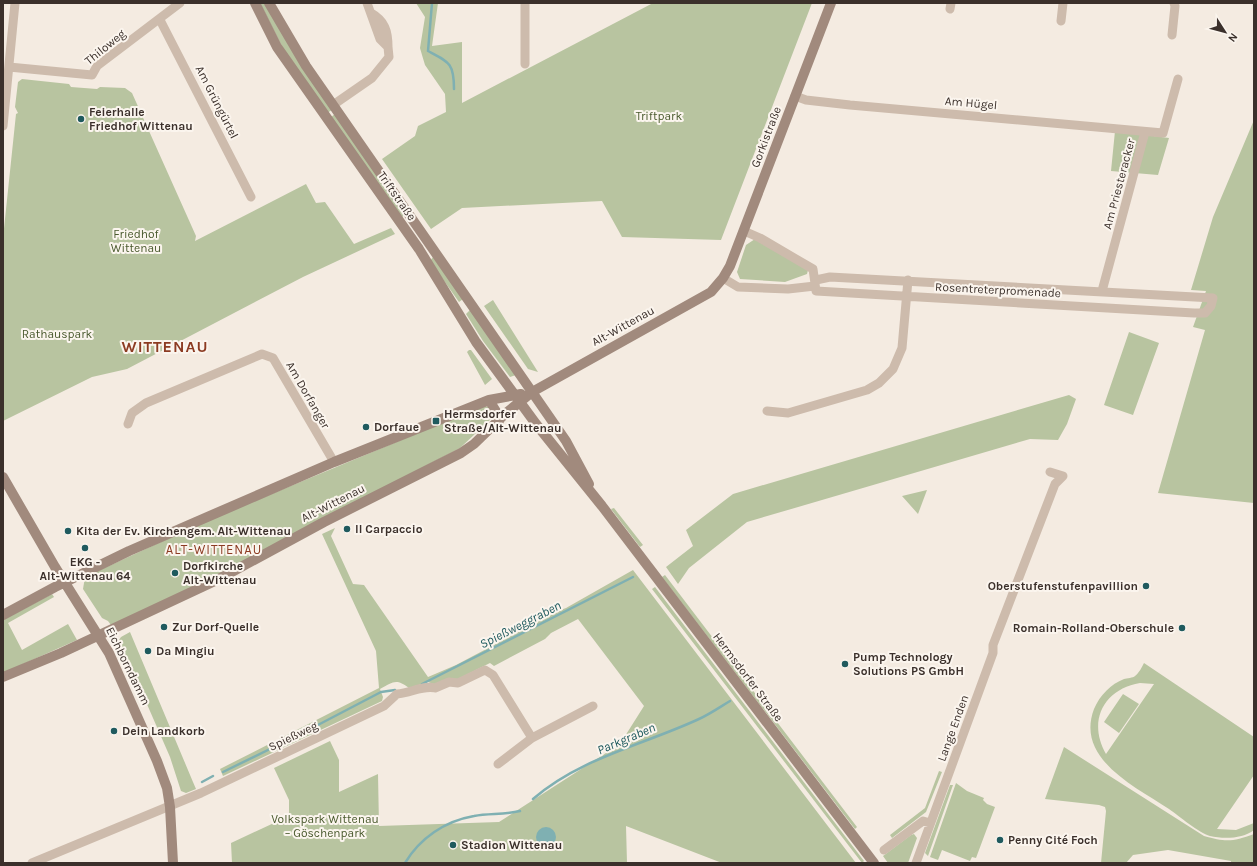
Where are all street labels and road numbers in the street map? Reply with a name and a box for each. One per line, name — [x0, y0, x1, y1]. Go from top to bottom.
street label: Thiloweg — [82, 26, 128, 68]
street label: Am Grüngürtel — [193, 63, 241, 141]
street label: Am Hügel — [944, 94, 998, 112]
street label: Gorkistraße — [748, 105, 784, 169]
street label: Am Priesteracker — [1100, 137, 1138, 231]
street label: Triftstraße — [375, 169, 419, 223]
street label: Rosentreterpromenade — [935, 280, 1061, 300]
street label: Alt-Wittenau — [589, 303, 657, 349]
street label: Am Dorfanger — [283, 359, 333, 432]
street label: Alt-Wittenau — [299, 481, 367, 525]
street label: Eichborndamm — [103, 625, 153, 707]
street label: Hermsdorfer Straße — [710, 630, 786, 724]
street label: Lange Enden — [934, 693, 972, 763]
street label: Spießweg — [266, 718, 320, 754]

